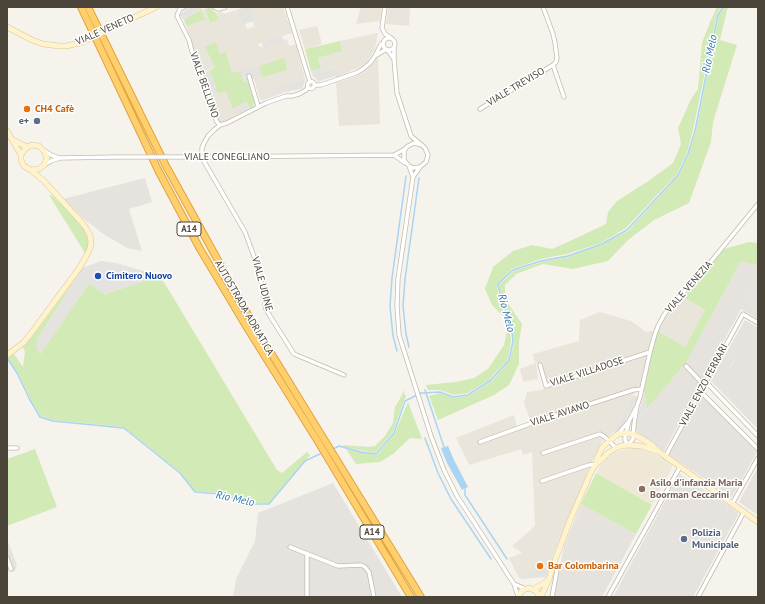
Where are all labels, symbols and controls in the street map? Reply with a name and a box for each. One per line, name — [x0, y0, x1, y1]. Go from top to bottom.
street label: VIALE VENETO — [74, 12, 136, 48]
water label: Rio Melo — [700, 34, 720, 74]
street label: VIALE BELLUNO — [187, 50, 221, 120]
street label: VIALE TREVISO — [485, 65, 547, 109]
place label: CH4 Cafè — [35, 103, 74, 115]
marker: CH4 Cafè — [22, 104, 32, 114]
place label: e+ — [19, 115, 29, 127]
marker: e+ — [32, 116, 42, 126]
street label: VIALE CONEGLIANO — [184, 151, 270, 163]
road number: A14 — [177, 222, 201, 236]
street label: VIALE UDINE — [249, 256, 275, 312]
street label: AUTOSTRADA ADRIATICA — [212, 258, 276, 358]
street label: VIALE VENEZIA — [663, 259, 715, 315]
place label: Cimitero Nuovo — [106, 270, 172, 282]
marker: Cimitero Nuovo — [93, 271, 103, 281]
water label: Rio Melo — [495, 292, 517, 334]
street label: VIALE ENZO FERRARI — [677, 342, 731, 428]
street label: VIALE VILLADOSE — [549, 354, 625, 390]
street label: VIALE AVIANO — [529, 399, 591, 429]
place label: Asilo d'infanzia Maria Boorman Ceccarini — [650, 477, 742, 500]
marker: Asilo d'infanzia Maria Boorman Ceccarini — [637, 484, 647, 494]
water label: Rio Melo — [214, 488, 256, 510]
road number: A14 — [360, 525, 384, 539]
place label: Polizia Municipale — [692, 527, 739, 550]
marker: Polizia Municipale — [679, 534, 689, 544]
place label: Bar Colombarina — [548, 560, 619, 572]
marker: Bar Colombarina — [535, 561, 545, 571]

